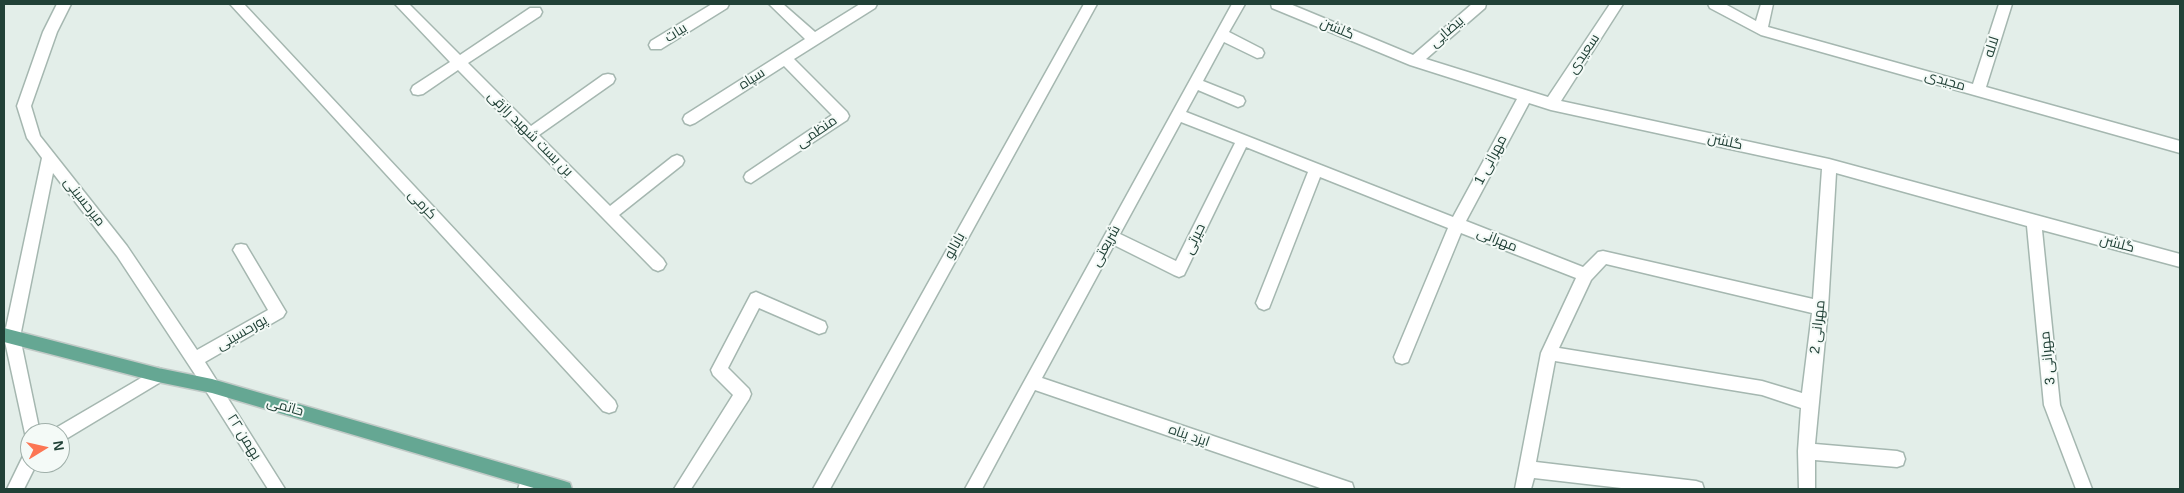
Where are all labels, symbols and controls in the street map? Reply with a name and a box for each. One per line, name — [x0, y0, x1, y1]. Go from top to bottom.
street label: بیضایی — [1426, 13, 1468, 51]
street label: گلشن — [1317, 14, 1357, 44]
street label: بیات — [662, 20, 690, 46]
street label: سعیدی — [1565, 31, 1603, 77]
street label: لاله — [1981, 34, 2003, 60]
street label: سپاه — [736, 64, 768, 94]
street label: مجیدی — [1923, 67, 1967, 95]
street label: بن بست شهید رازقی — [484, 88, 576, 180]
street label: منظمی — [793, 112, 841, 152]
street label: گلشن — [1706, 130, 1744, 154]
street label: مهرانی 1 — [1471, 132, 1511, 188]
street label: میرحسینی — [60, 174, 108, 230]
street label: کرمی — [404, 187, 440, 223]
street label: حیرتی — [1180, 221, 1210, 257]
street label: شریعتی — [1088, 222, 1124, 270]
street label: مهرانی — [1474, 224, 1520, 256]
street label: بابالو — [941, 230, 969, 262]
street label: گلشن — [2098, 231, 2136, 257]
street label: مهرانی 2 — [1807, 299, 1829, 355]
street label: پورحسینی — [214, 312, 270, 354]
street label: مهرانی 3 — [2037, 330, 2059, 386]
street label: حاتمی — [265, 394, 305, 420]
street label: ۲۲ بهمن — [223, 411, 265, 463]
street label: ایزد پناه — [1166, 421, 1212, 451]
north arrow — [20, 423, 70, 473]
text: N — [50, 440, 68, 452]

